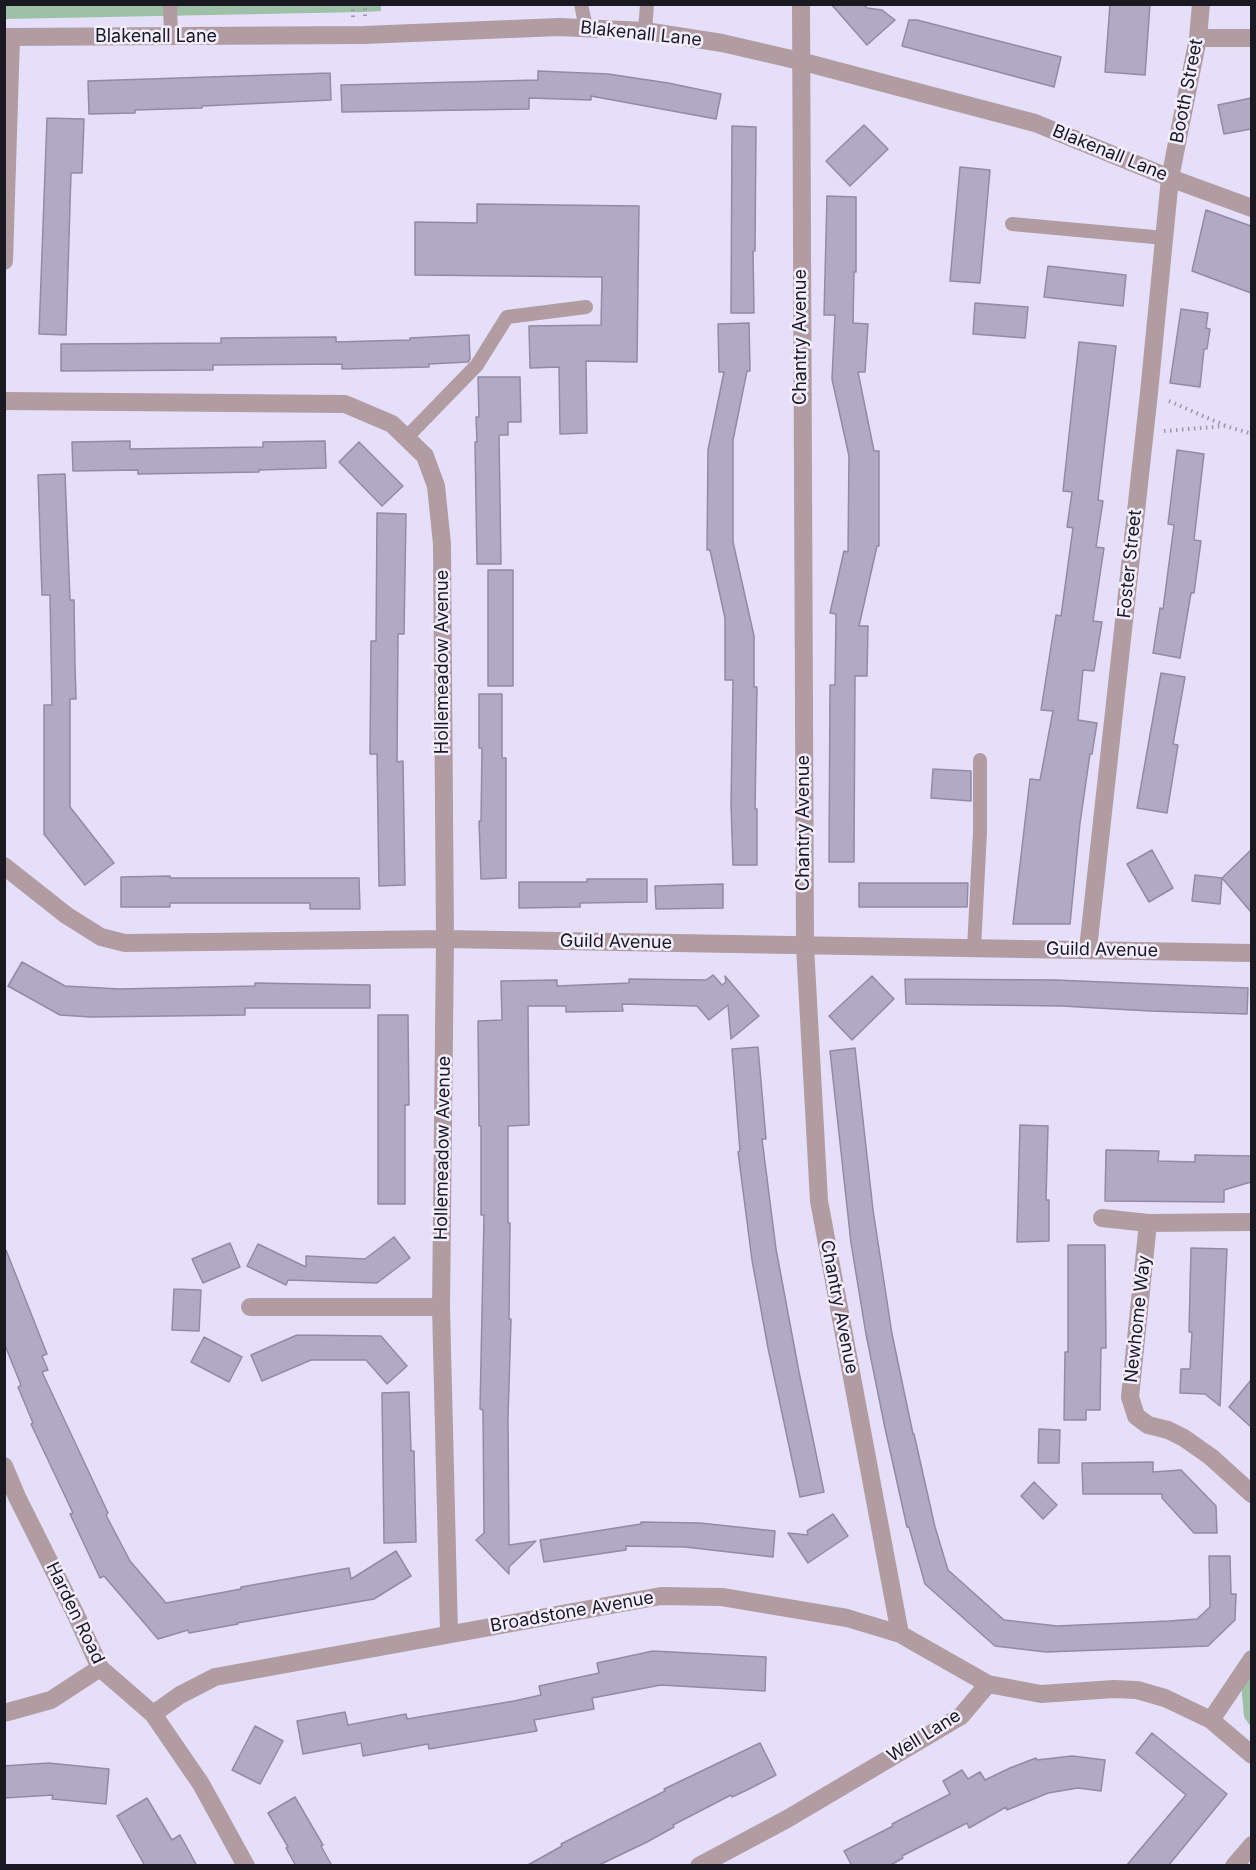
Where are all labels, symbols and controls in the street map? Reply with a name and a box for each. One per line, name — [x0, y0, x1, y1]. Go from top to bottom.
street label: Blakenall Lane — [579, 17, 703, 51]
street label: Blakenall Lane — [95, 26, 217, 48]
street label: Booth Street — [1166, 37, 1208, 145]
street label: Blakenall Lane — [1049, 120, 1171, 186]
street label: Chantry Avenue — [790, 269, 812, 405]
street label: Foster Street — [1114, 509, 1146, 619]
street label: Hollemeadow Avenue — [432, 570, 454, 754]
street label: Chantry Avenue — [793, 755, 815, 891]
street label: Guild Avenue — [560, 930, 672, 954]
street label: Guild Avenue — [1046, 938, 1158, 962]
street label: Hollemeadow Avenue — [431, 1056, 455, 1240]
street label: Chantry Avenue — [815, 1238, 863, 1376]
street label: Newhome Way — [1121, 1254, 1155, 1384]
street label: Harden Road — [41, 1559, 109, 1667]
street label: Broadstone Avenue — [488, 1587, 656, 1637]
street label: Well Lane — [883, 1705, 965, 1767]

